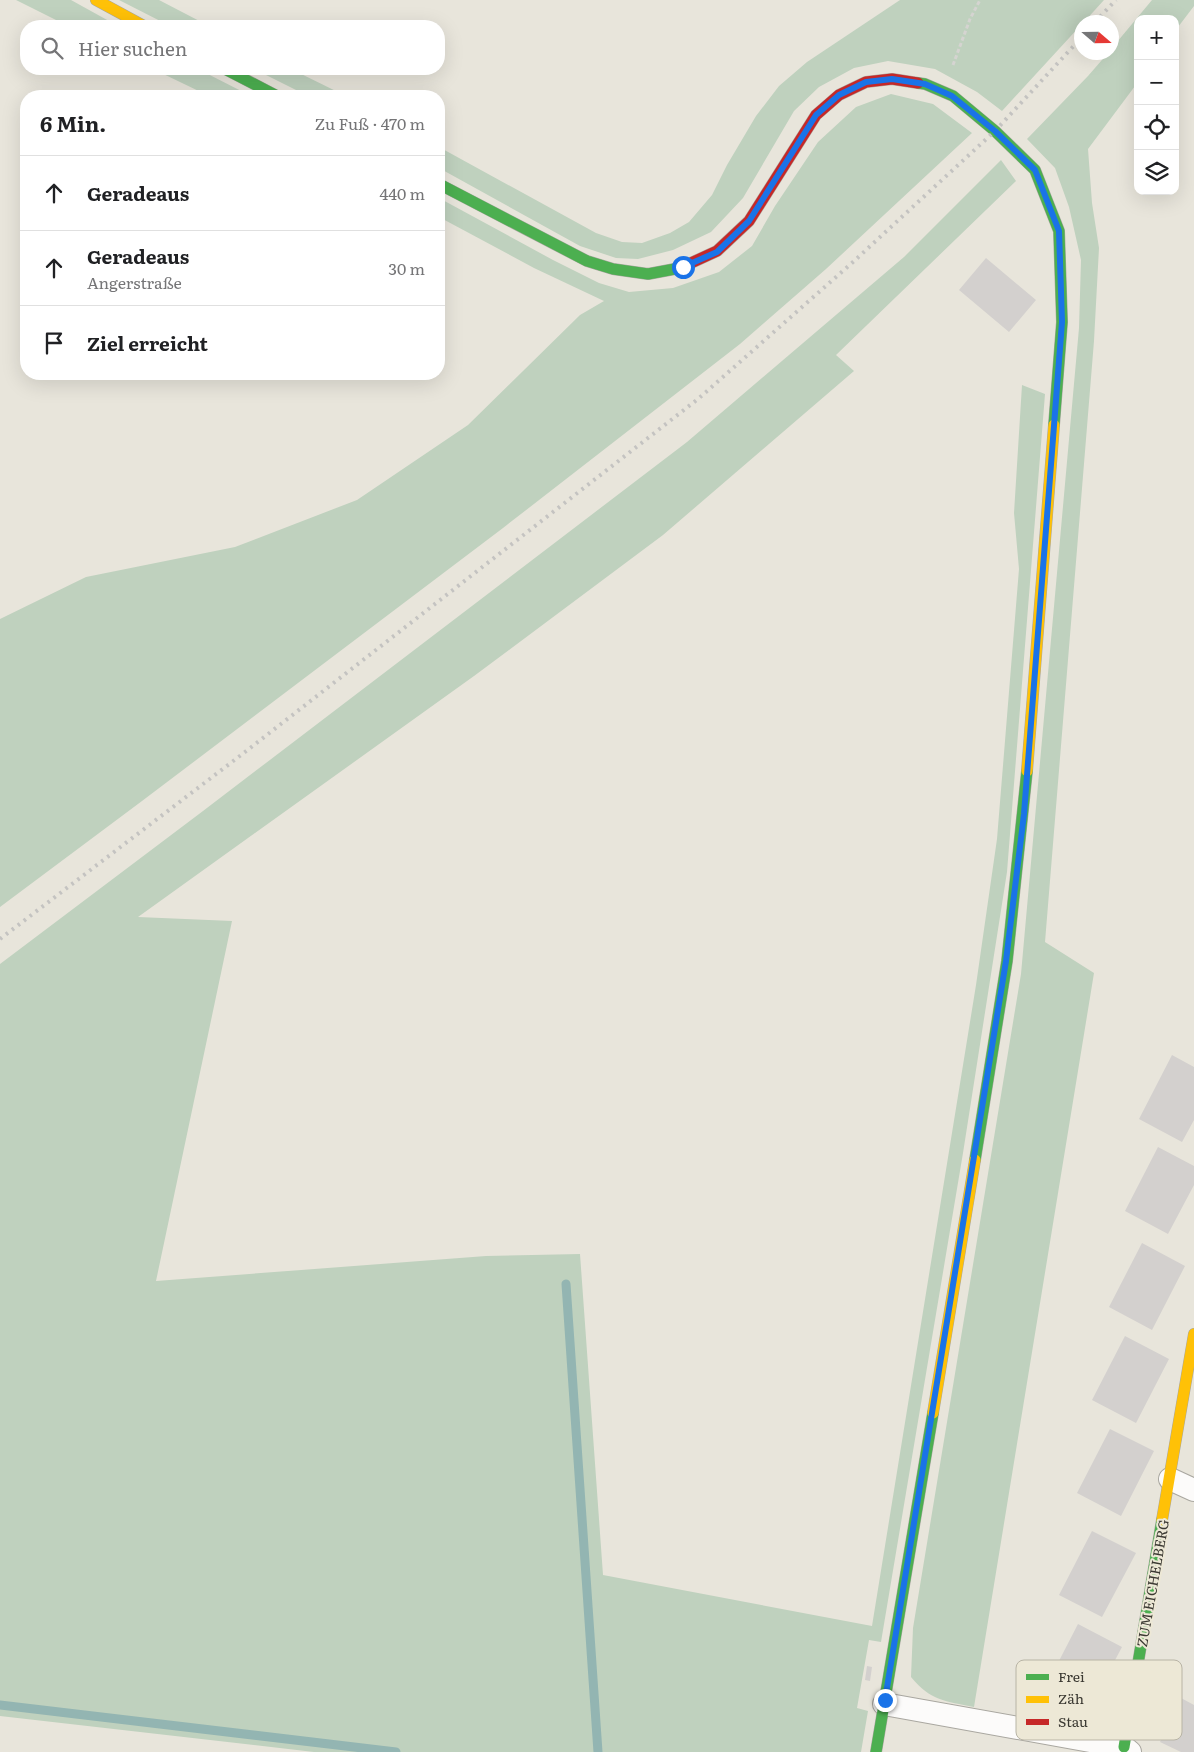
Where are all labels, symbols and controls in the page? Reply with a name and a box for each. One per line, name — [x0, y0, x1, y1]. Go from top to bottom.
north arrow — [1074, 15, 1119, 60]
map controls — [1134, 15, 1179, 195]
button: + — [1134, 15, 1179, 60]
search box — [20, 20, 445, 75]
icon: search — [38, 34, 66, 62]
text: Hier suchen — [78, 34, 187, 62]
button: − — [1134, 60, 1179, 105]
button: locate — [1134, 105, 1179, 150]
text: 6 Min. — [40, 107, 106, 138]
text: Zu Fuß · 470 m — [315, 111, 425, 135]
button: layers — [1134, 150, 1179, 195]
icon: ahead — [40, 179, 68, 207]
text: Geradeaus — [87, 179, 189, 207]
text: 440 m — [379, 181, 425, 205]
text: Geradeaus — [87, 242, 189, 270]
icon: ahead — [40, 254, 68, 282]
text: 30 m — [388, 256, 425, 280]
route start — [672, 256, 695, 279]
text: Angerstraße — [87, 270, 182, 294]
icon: arrive — [40, 329, 68, 357]
text: Ziel erreicht — [87, 329, 208, 357]
street label: ZUM EICHELBERG — [1131, 1517, 1173, 1649]
legend — [1016, 1660, 1182, 1740]
text: Frei — [1058, 1666, 1085, 1686]
text: Zäh — [1058, 1688, 1084, 1708]
route end — [874, 1689, 897, 1712]
text: Stau — [1058, 1711, 1088, 1731]

